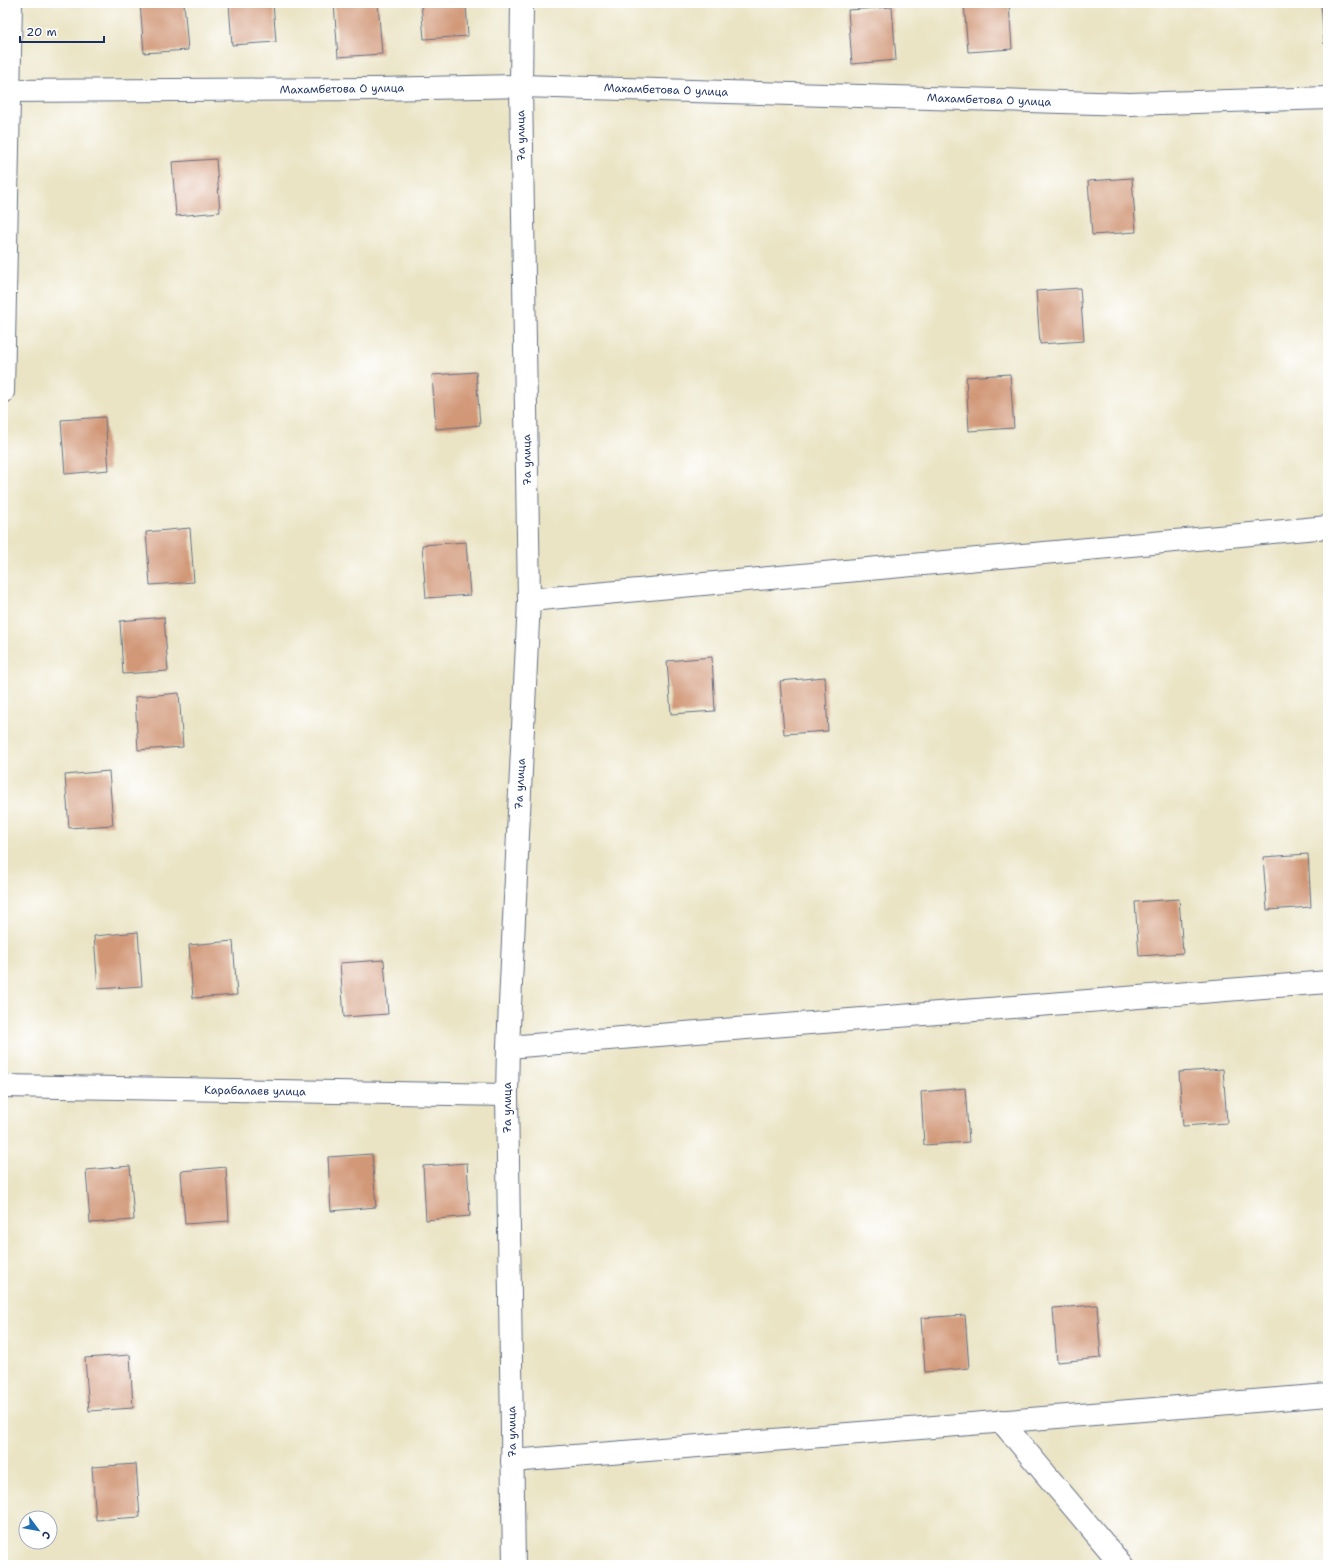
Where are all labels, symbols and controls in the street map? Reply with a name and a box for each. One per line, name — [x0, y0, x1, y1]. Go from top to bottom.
scale bar — [20, 18, 104, 44]
text: 20 m — [26, 24, 57, 40]
street label: Махамбетова О улица — [280, 80, 405, 98]
street label: Махамбетова О улица — [604, 80, 729, 100]
street label: Махамбетова О улица — [927, 90, 1052, 110]
street label: 7а улица — [513, 110, 529, 162]
street label: 7а улица — [519, 434, 535, 486]
street label: 7а улица — [511, 758, 529, 810]
street label: 7а улица — [500, 1082, 515, 1134]
street label: Карабалаев улица — [204, 1083, 306, 1099]
street label: 7а улица — [504, 1406, 520, 1458]
north arrow — [18, 1510, 58, 1550]
text: С — [38, 1528, 54, 1542]

